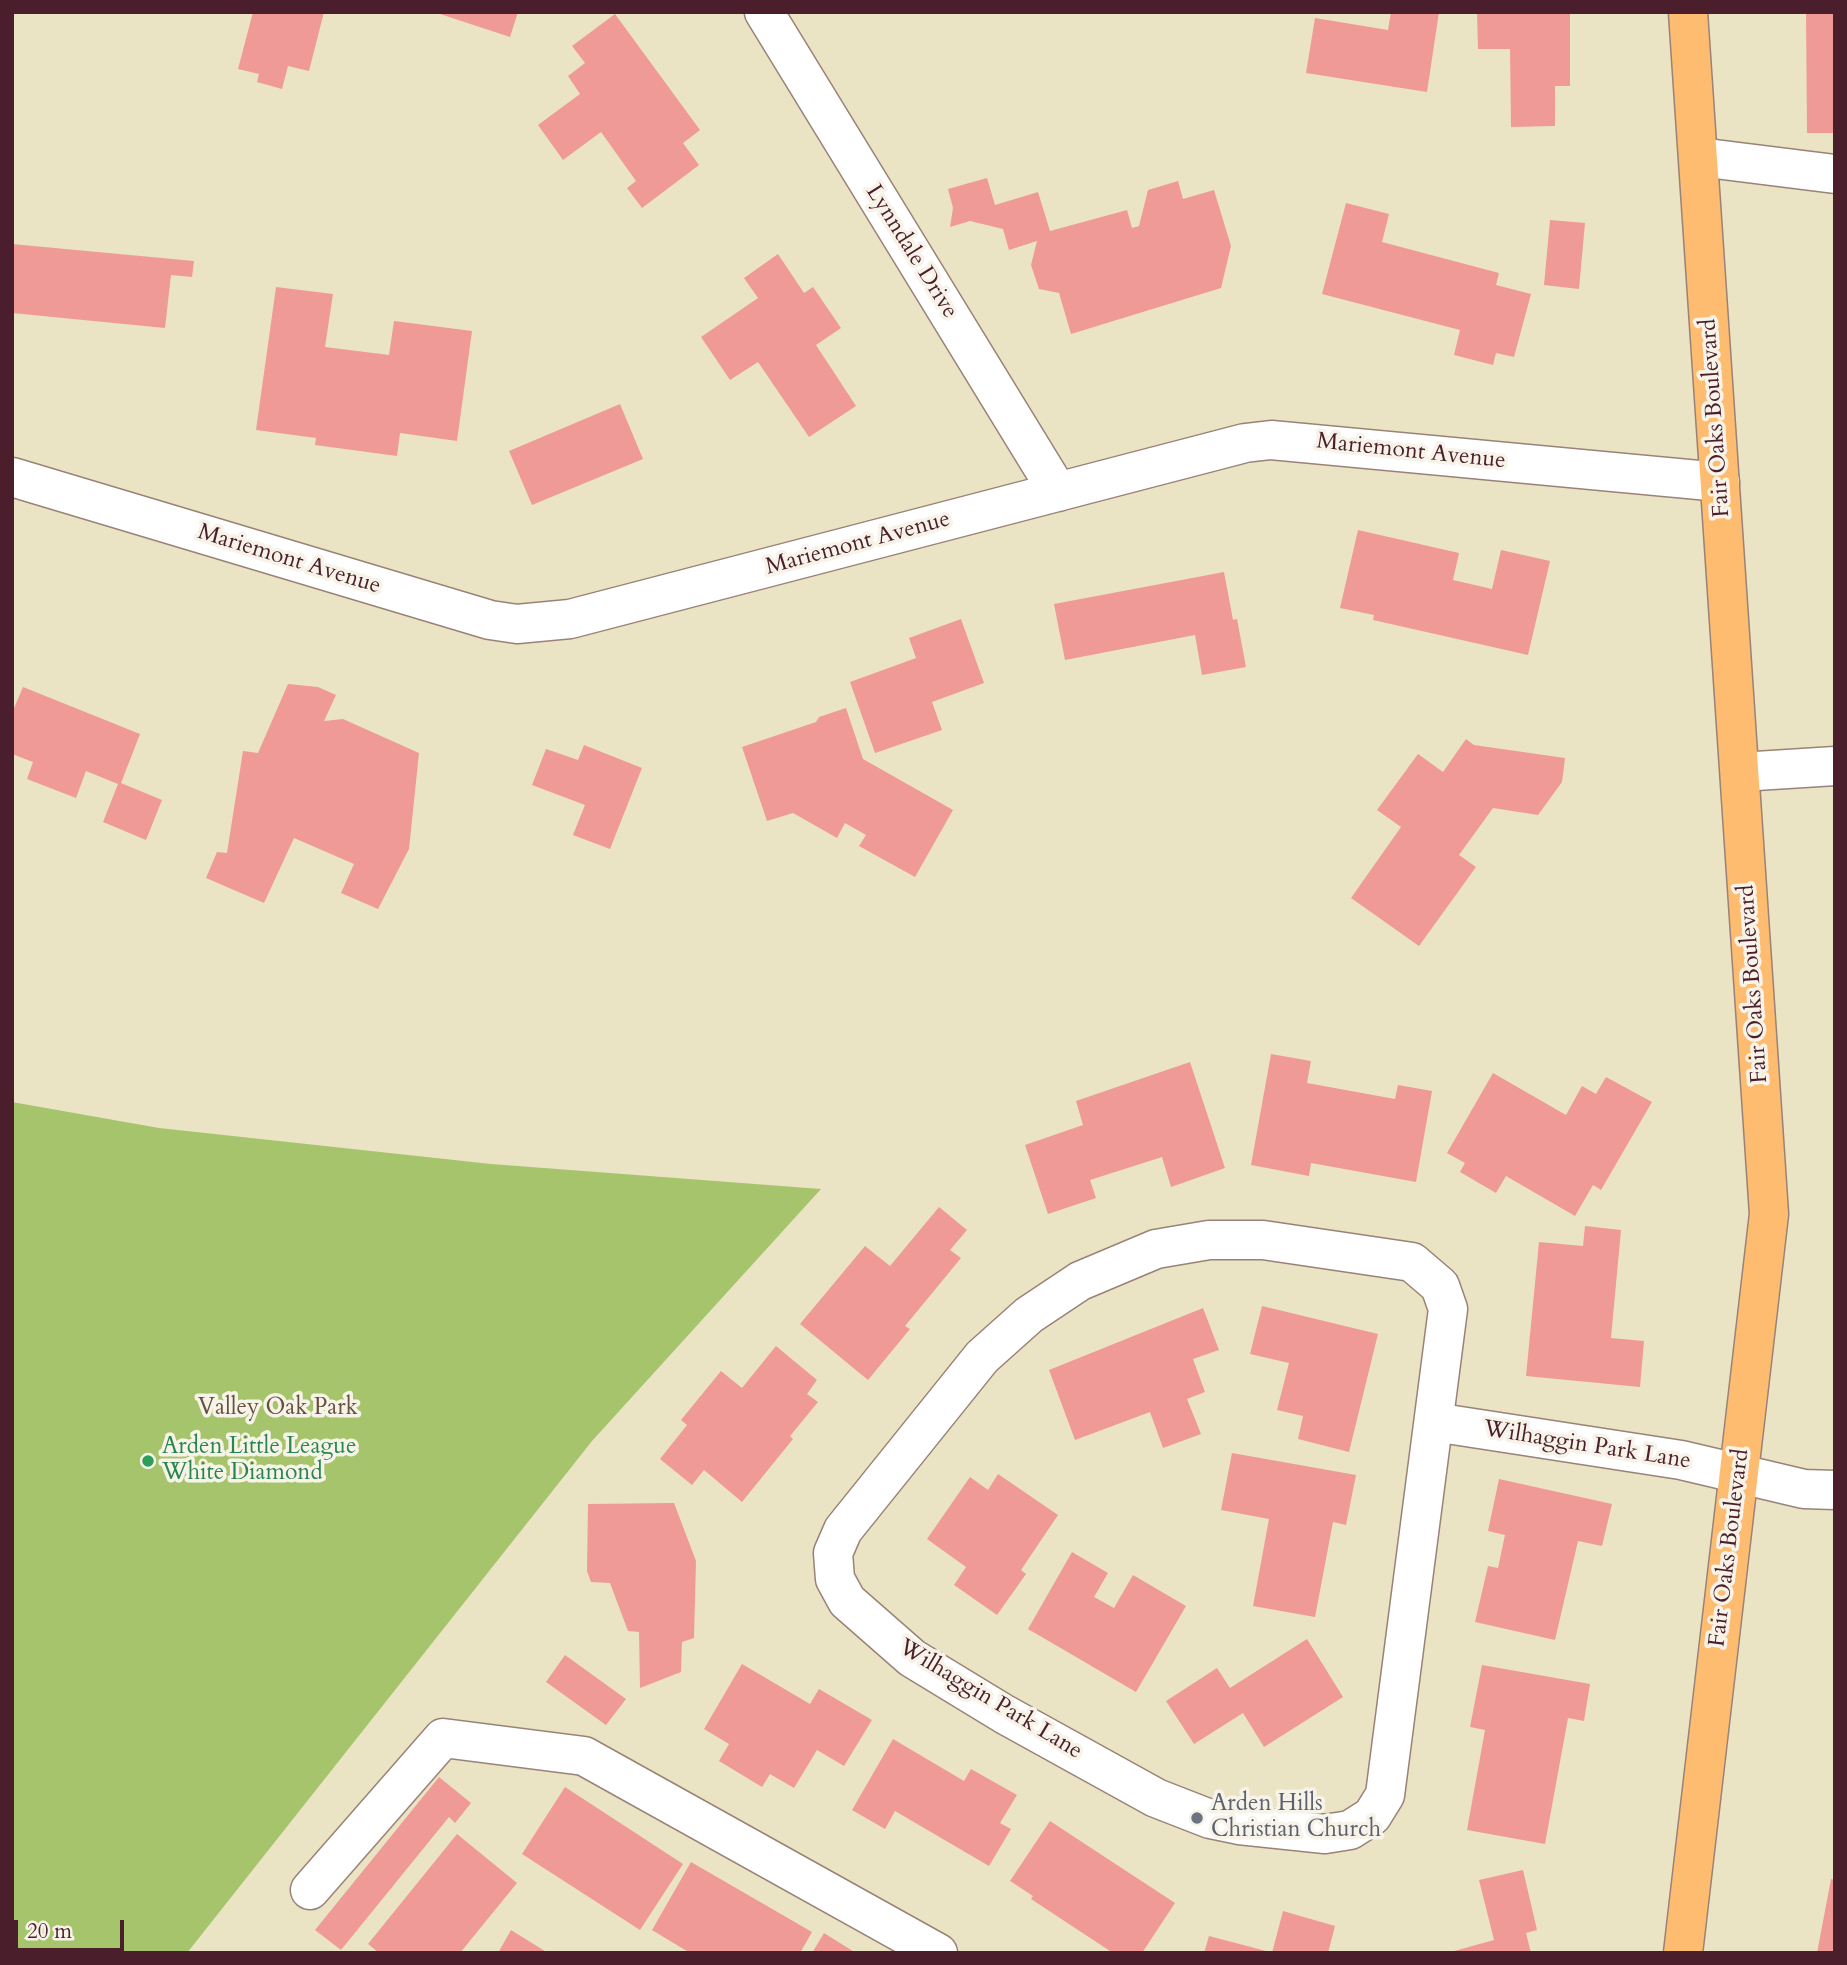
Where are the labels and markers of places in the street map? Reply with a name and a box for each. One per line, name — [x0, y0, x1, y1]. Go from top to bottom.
place label: Arden Little League White Diamond — [162, 1434, 356, 1488]
marker: Arden Little League White Diamond — [140, 1453, 156, 1469]
place label: Arden Hills Christian Church — [1211, 1791, 1381, 1845]
marker: Arden Hills Christian Church — [1189, 1810, 1205, 1826]

